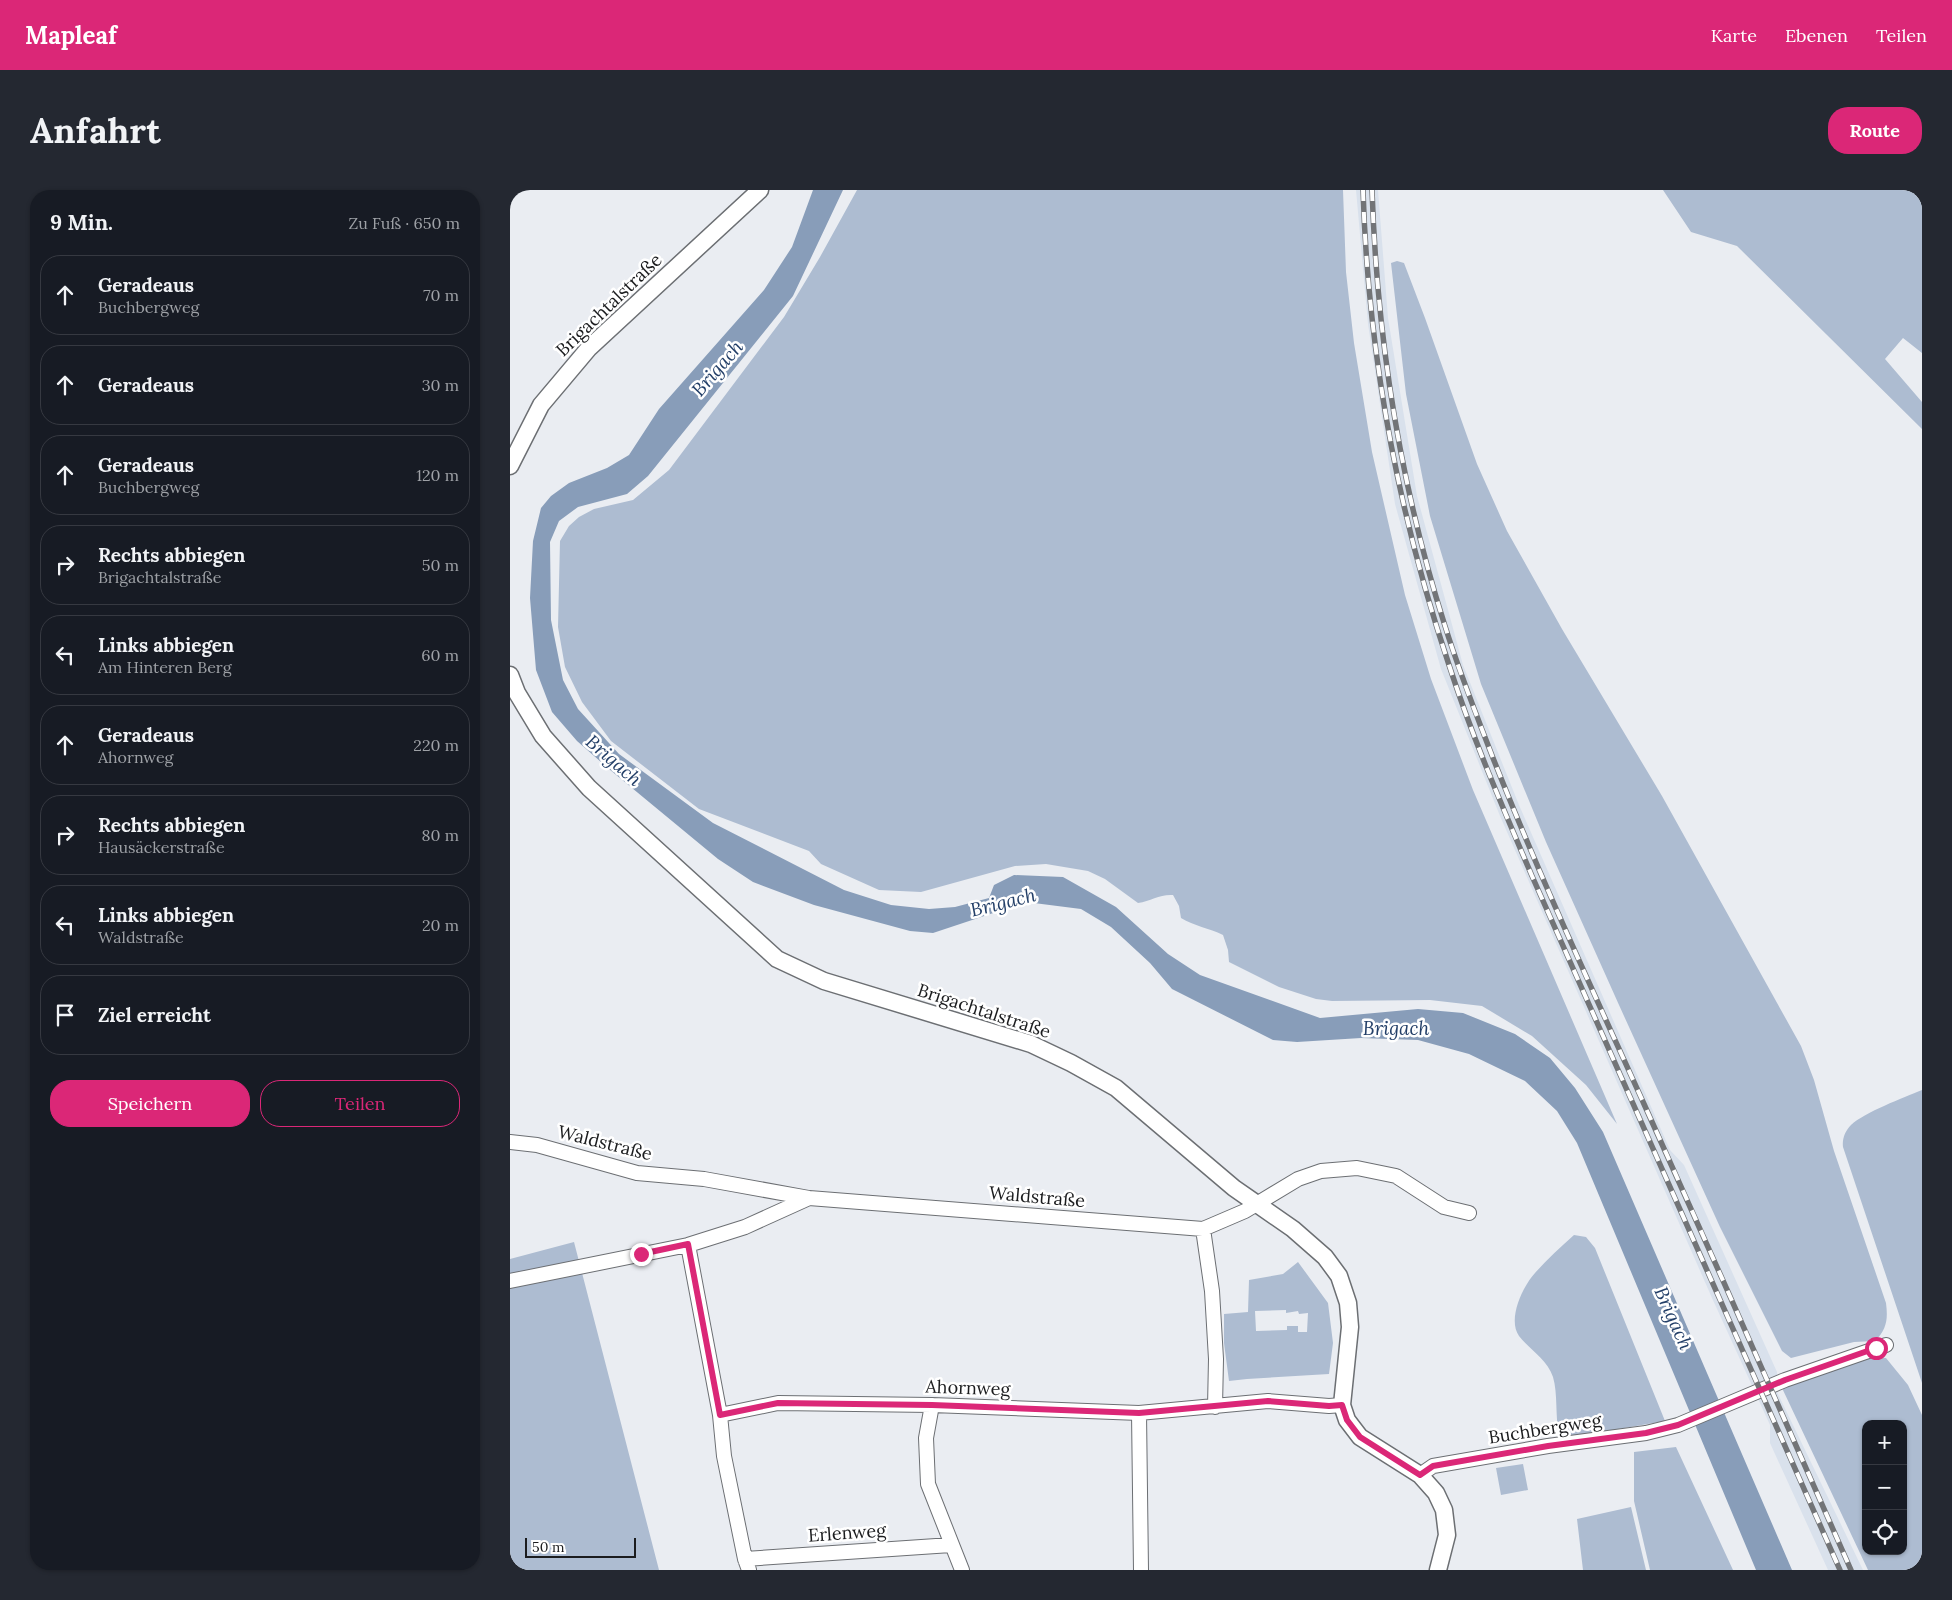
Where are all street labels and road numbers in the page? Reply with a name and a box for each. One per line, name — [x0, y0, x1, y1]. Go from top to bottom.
street label: Brigachtalstraße — [551, 248, 667, 361]
street label: Brigachtalstraße — [915, 978, 1054, 1043]
street label: Waldstraße — [556, 1120, 655, 1165]
street label: Waldstraße — [988, 1181, 1086, 1212]
street label: Ahornweg — [924, 1374, 1012, 1401]
street label: Buchbergweg — [1487, 1408, 1604, 1449]
street label: Erlenweg — [807, 1518, 888, 1547]

